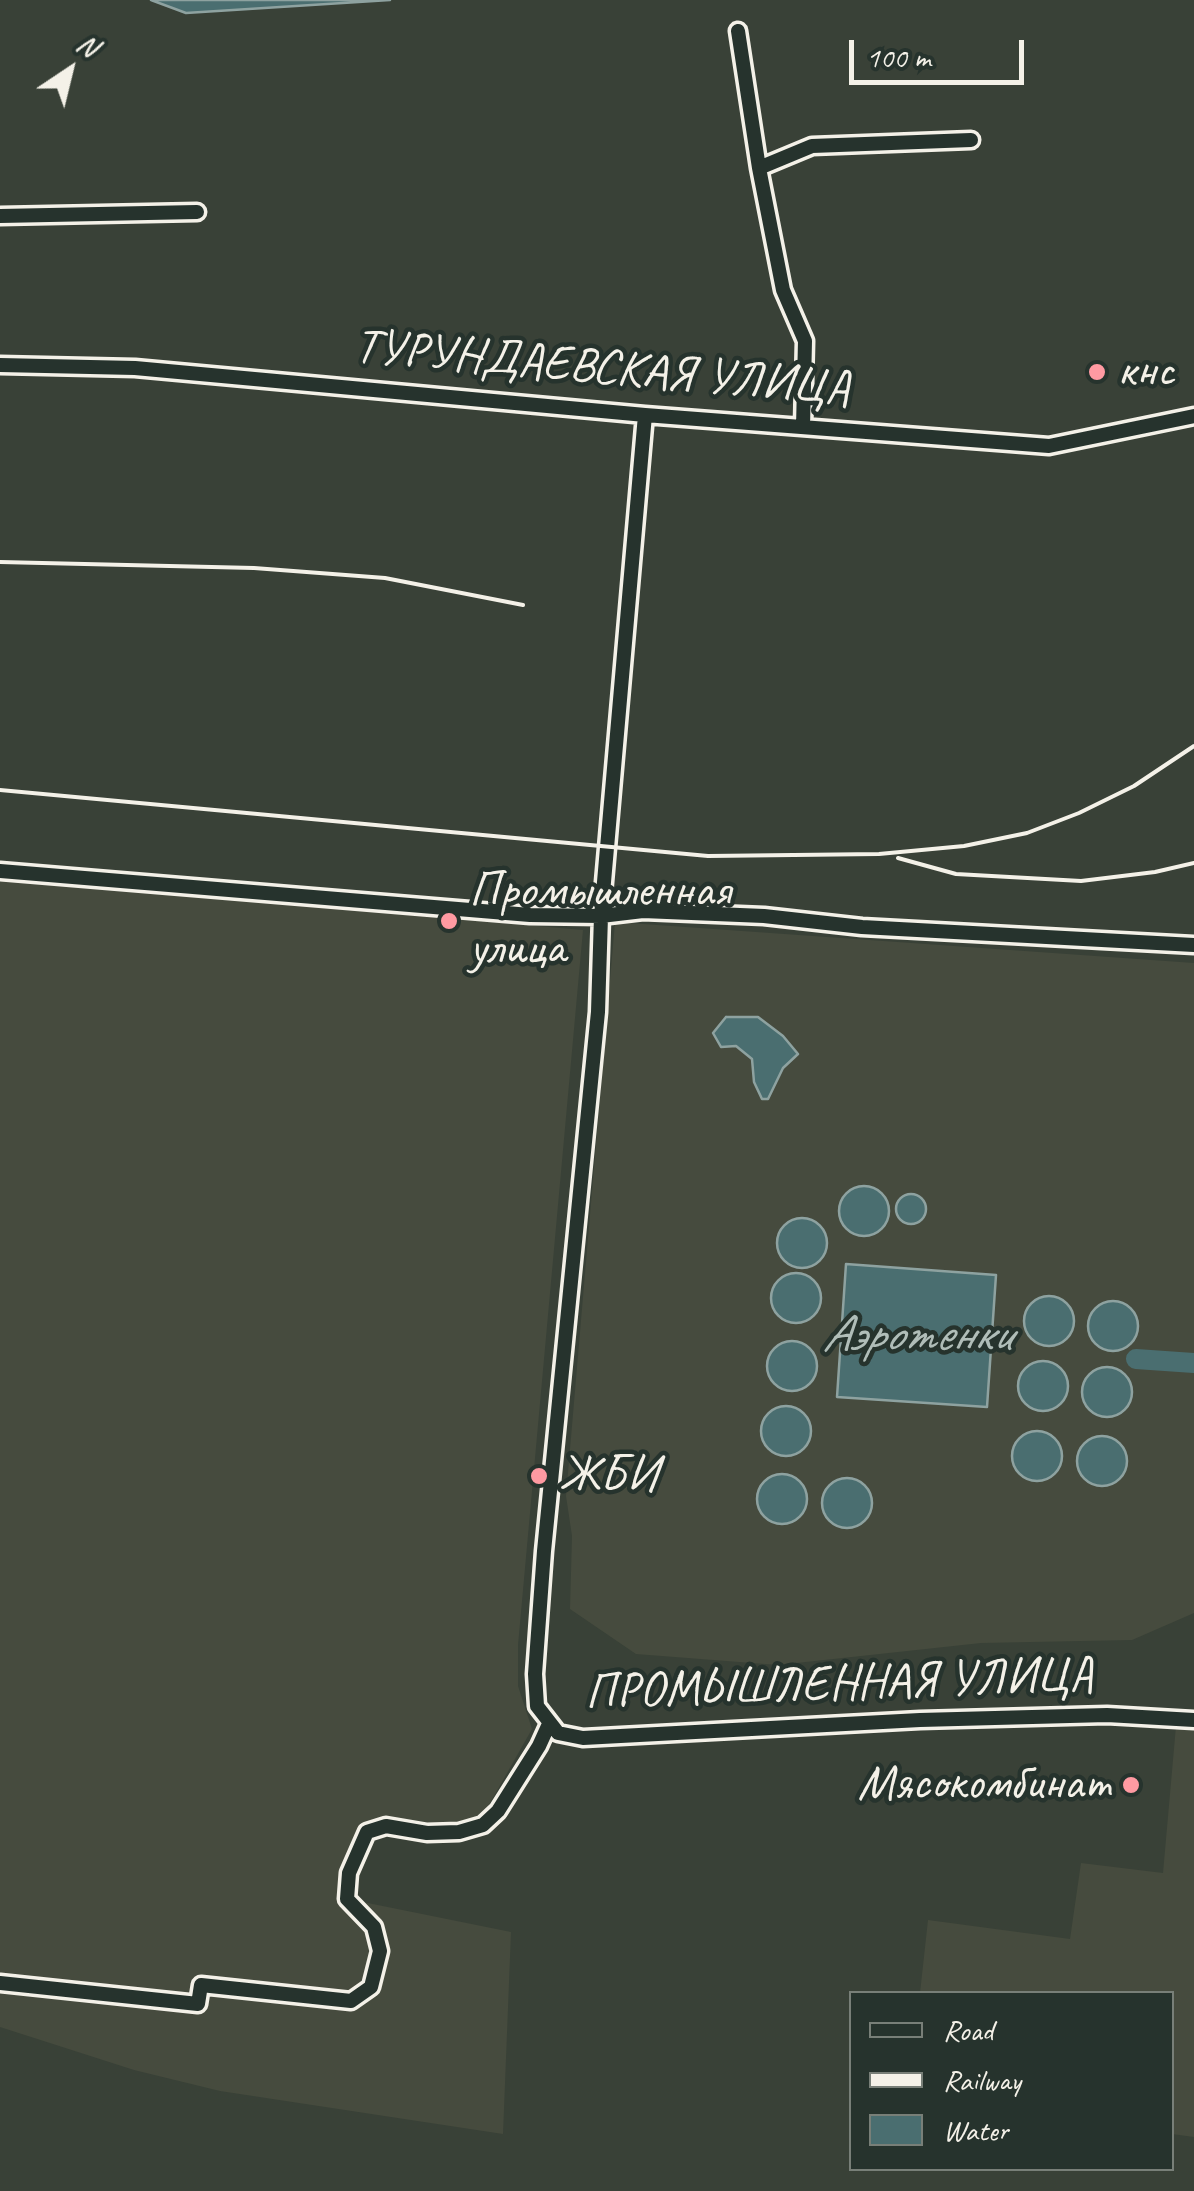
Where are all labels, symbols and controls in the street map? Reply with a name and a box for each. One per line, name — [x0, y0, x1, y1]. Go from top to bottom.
north arrow — [20, 20, 120, 120]
scale bar — [854, 20, 1029, 82]
text: N — [70, 26, 105, 64]
text: 100 m — [866, 38, 931, 76]
street label: ТУРУНДАЕВСКАЯ УЛИЦА — [352, 317, 852, 421]
place label: кнс — [1117, 342, 1174, 402]
marker: кнс — [1086, 361, 1108, 383]
place label: Промышленная улица — [469, 862, 730, 980]
marker: Промышленная улица — [438, 910, 460, 932]
water label: Аэротенки — [822, 1305, 1010, 1367]
place label: ЖБИ — [559, 1446, 658, 1506]
marker: ЖБИ — [528, 1465, 550, 1487]
street label: ПРОМЫШЛЕННАЯ УЛИЦА — [584, 1646, 1094, 1724]
place label: Мясокомбинат — [858, 1755, 1111, 1815]
marker: Мясокомбинат — [1120, 1774, 1142, 1796]
legend — [849, 1991, 1174, 2171]
text: Road — [943, 2011, 993, 2049]
text: Railway — [943, 2061, 1021, 2099]
text: Water — [943, 2111, 1008, 2149]

